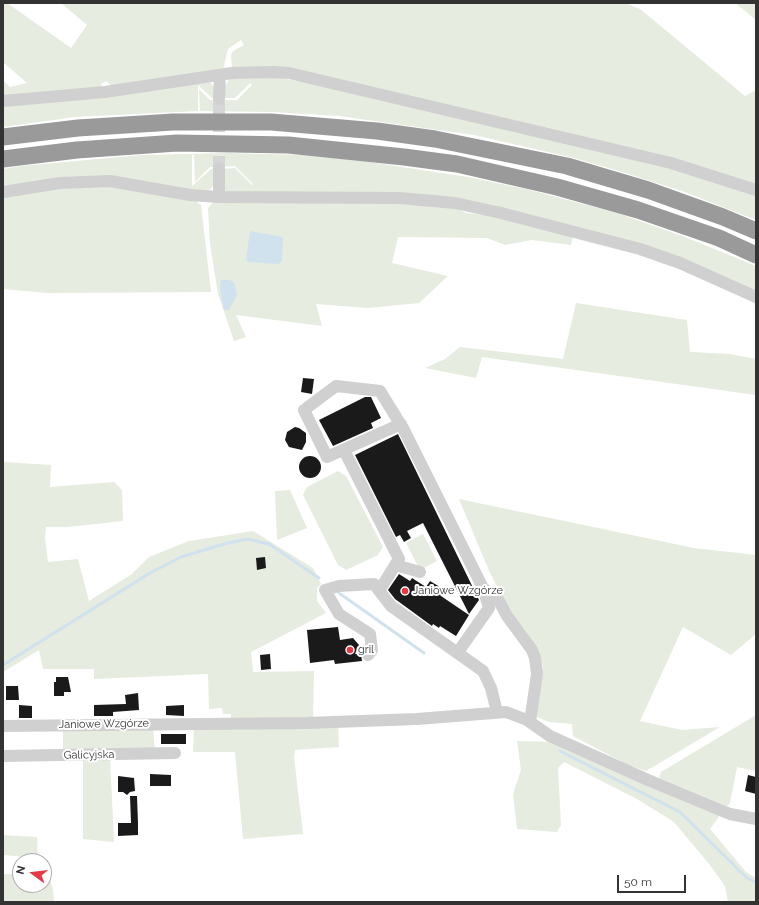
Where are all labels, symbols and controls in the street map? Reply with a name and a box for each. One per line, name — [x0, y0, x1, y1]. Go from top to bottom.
place label: Janiowe Wzgórze — [413, 584, 503, 598]
marker: Janiowe Wzgórze — [400, 586, 410, 596]
place label: gril — [358, 643, 374, 657]
marker: gril — [345, 645, 355, 655]
street label: Janiowe Wzgórze — [59, 717, 149, 731]
street label: Galicyjska — [64, 748, 114, 762]
north arrow — [12, 853, 52, 893]
text: N — [14, 864, 28, 876]
scale bar — [619, 867, 688, 893]
text: 50 m — [624, 875, 652, 889]

